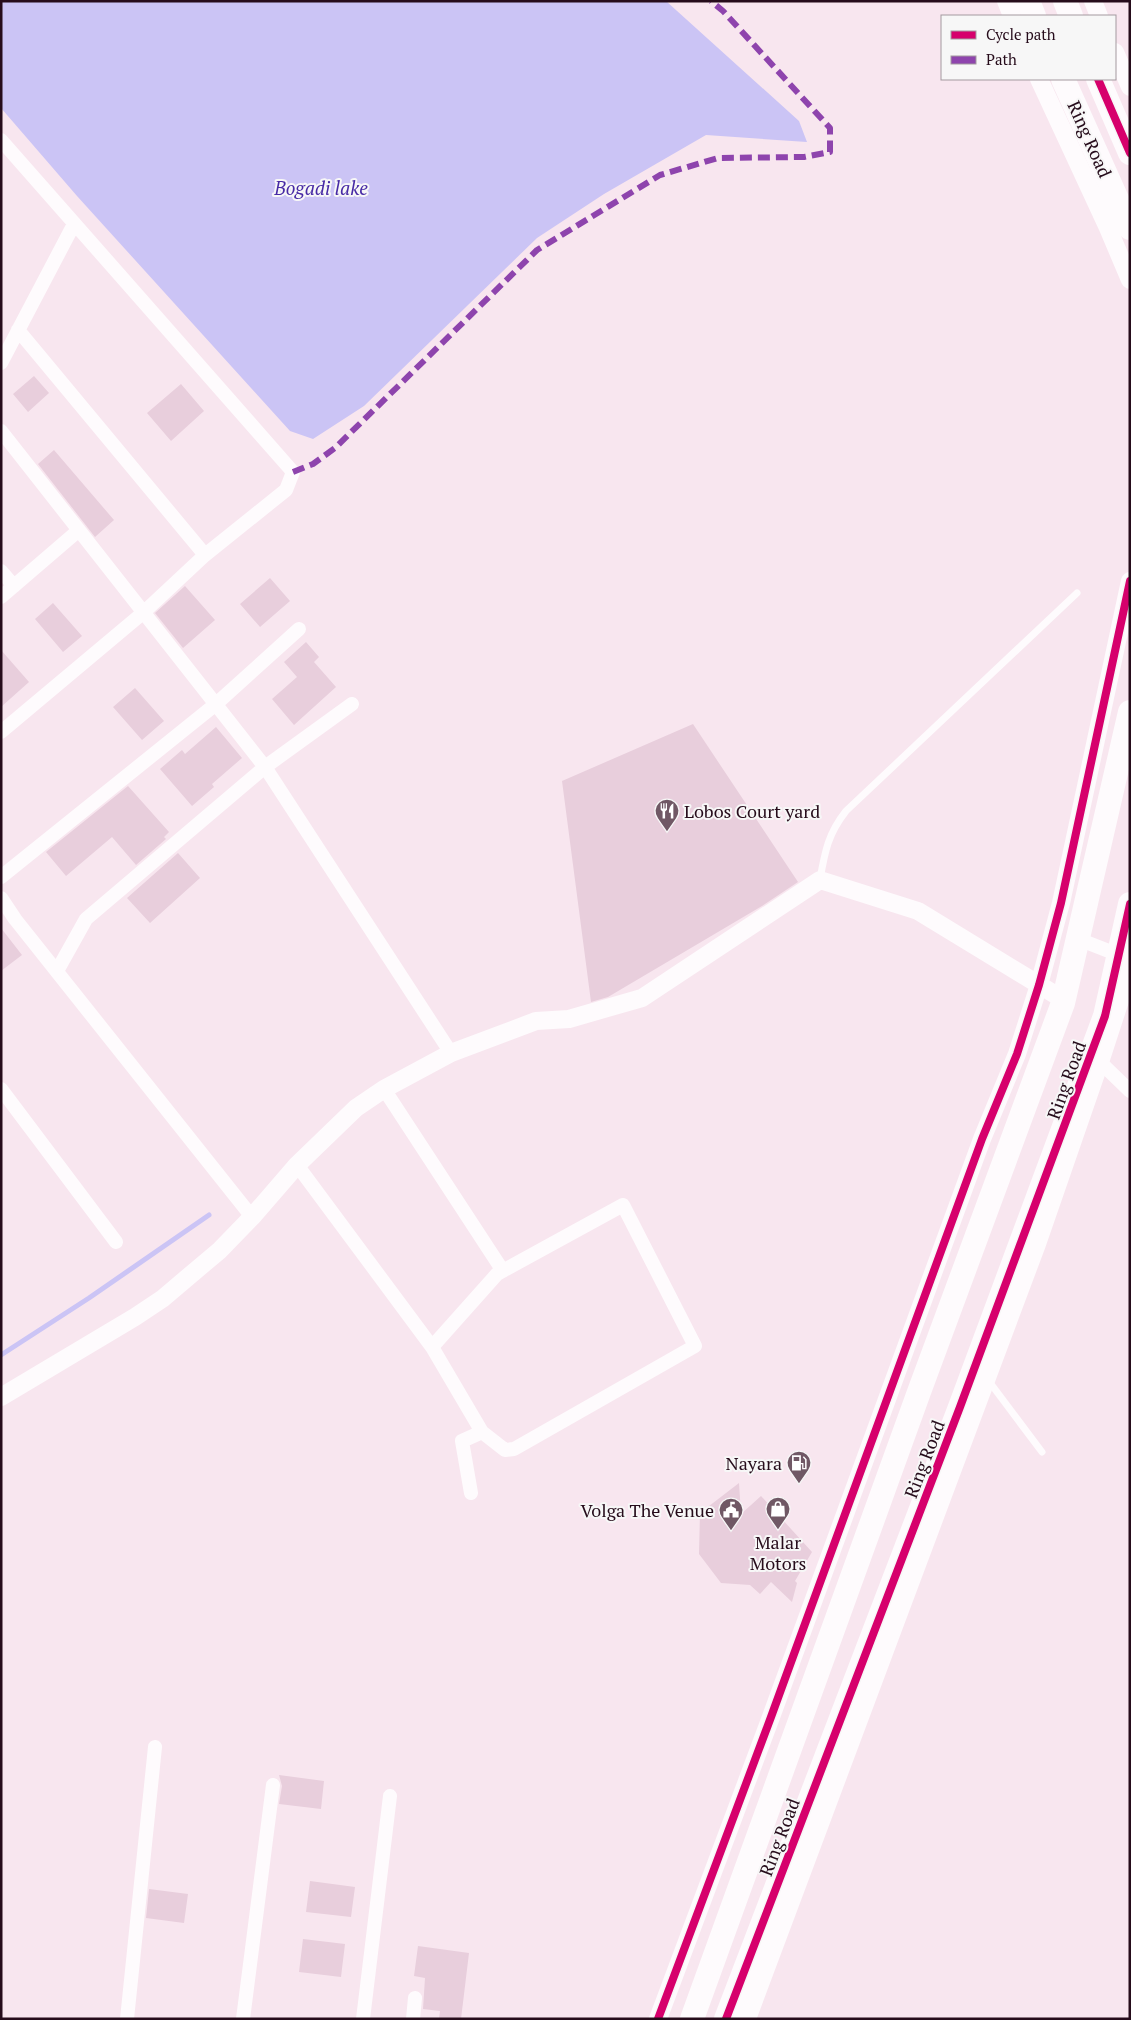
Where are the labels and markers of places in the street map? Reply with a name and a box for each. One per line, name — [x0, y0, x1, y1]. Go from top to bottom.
restaurant icon: Lobos Court yard — [654, 798, 680, 832]
place label: Lobos Court yard — [684, 799, 820, 823]
fuel station icon: Nayara — [786, 1450, 812, 1484]
place label: Nayara — [726, 1451, 782, 1475]
shop icon: Malar Motors — [765, 1496, 791, 1530]
public building icon: Volga The Venue — [718, 1497, 744, 1531]
place label: Volga The Venue — [581, 1498, 714, 1522]
place label: Malar Motors — [750, 1530, 806, 1575]

